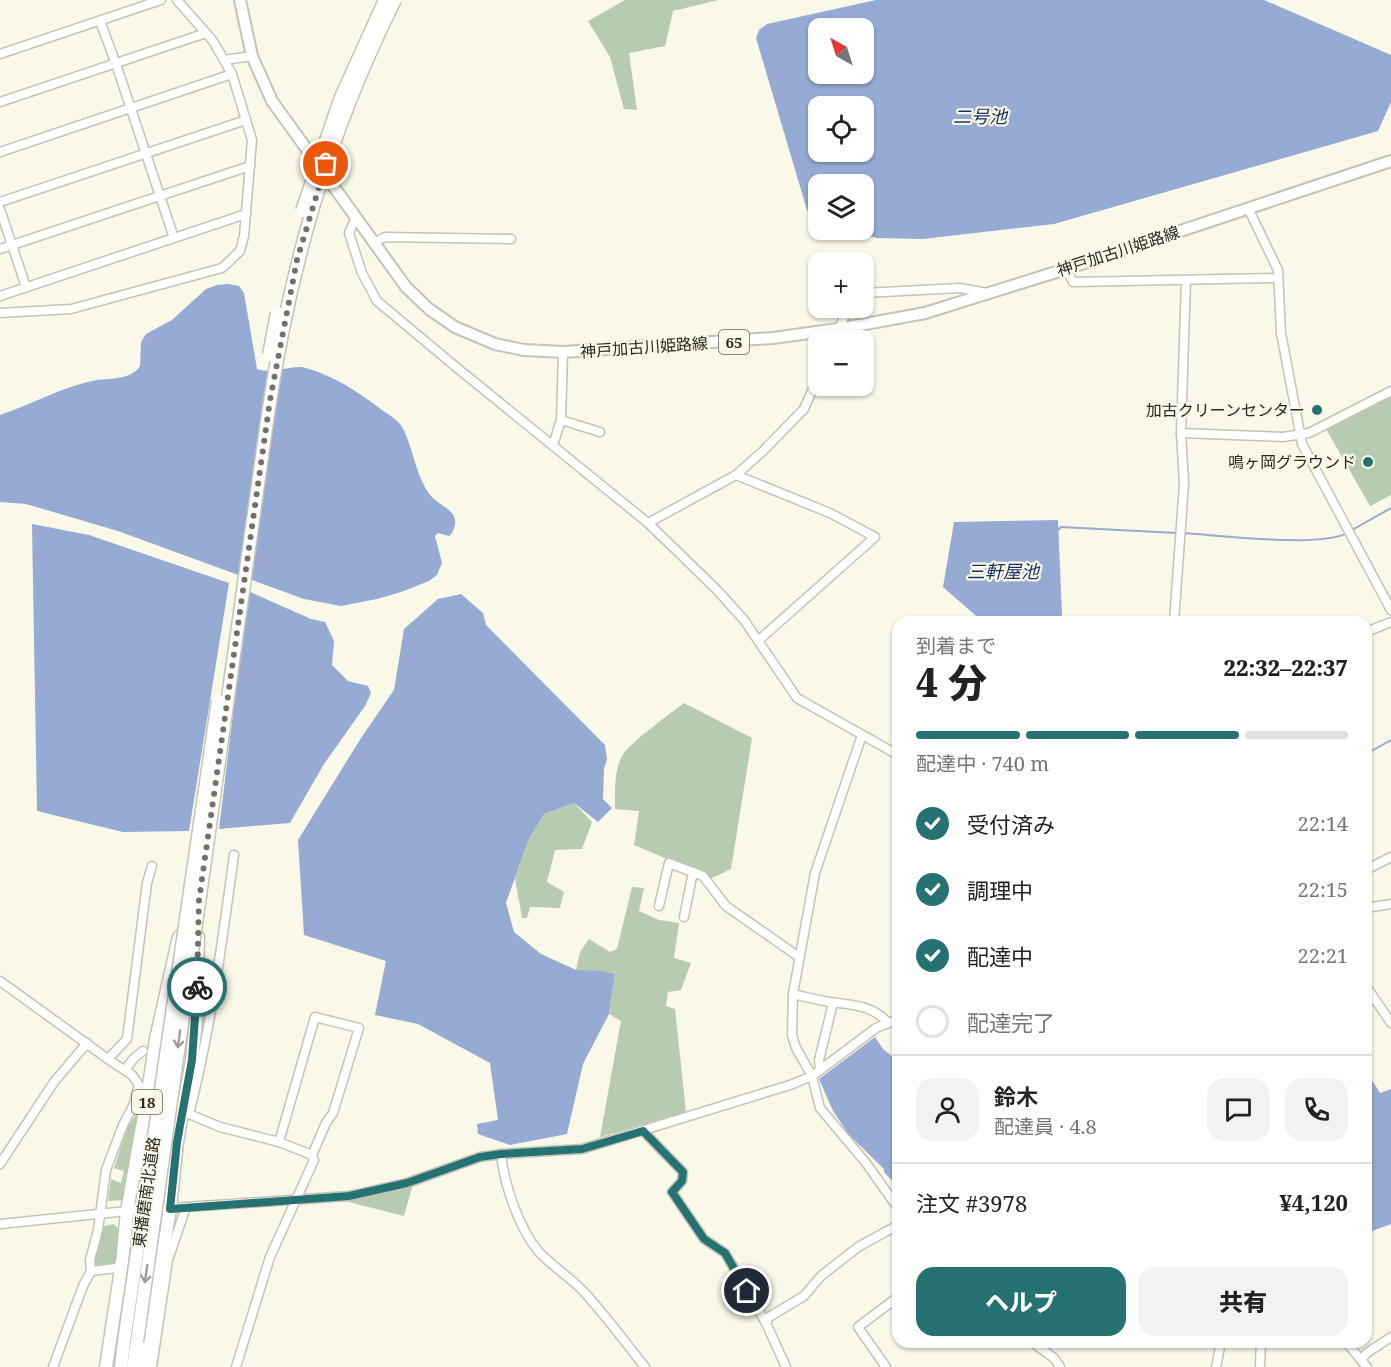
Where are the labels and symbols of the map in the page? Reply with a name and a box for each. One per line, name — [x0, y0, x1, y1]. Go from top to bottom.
north arrow — [808, 18, 874, 84]
water label: 二号池 — [953, 104, 1009, 128]
pin — [300, 138, 351, 189]
street label: 神戸加古川姫路線 — [1054, 221, 1182, 281]
road number: 65 — [719, 330, 749, 354]
street label: 神戸加古川姫路線 — [579, 332, 709, 362]
place label: 加古クリーンセンター — [1146, 399, 1305, 421]
marker: 加古クリーンセンター — [1310, 403, 1324, 417]
place label: 鳴ヶ岡グラウンド — [1228, 451, 1356, 473]
marker: 鳴ヶ岡グラウンド — [1361, 455, 1375, 469]
water label: 三軒屋池 — [967, 559, 1041, 583]
courier — [167, 957, 227, 1017]
one-way arrow — [174, 1029, 185, 1048]
road number: 18 — [132, 1090, 162, 1114]
street label: 東播磨南北道路 — [127, 1135, 165, 1249]
one-way arrow — [141, 1263, 152, 1283]
pin — [721, 1265, 772, 1316]

